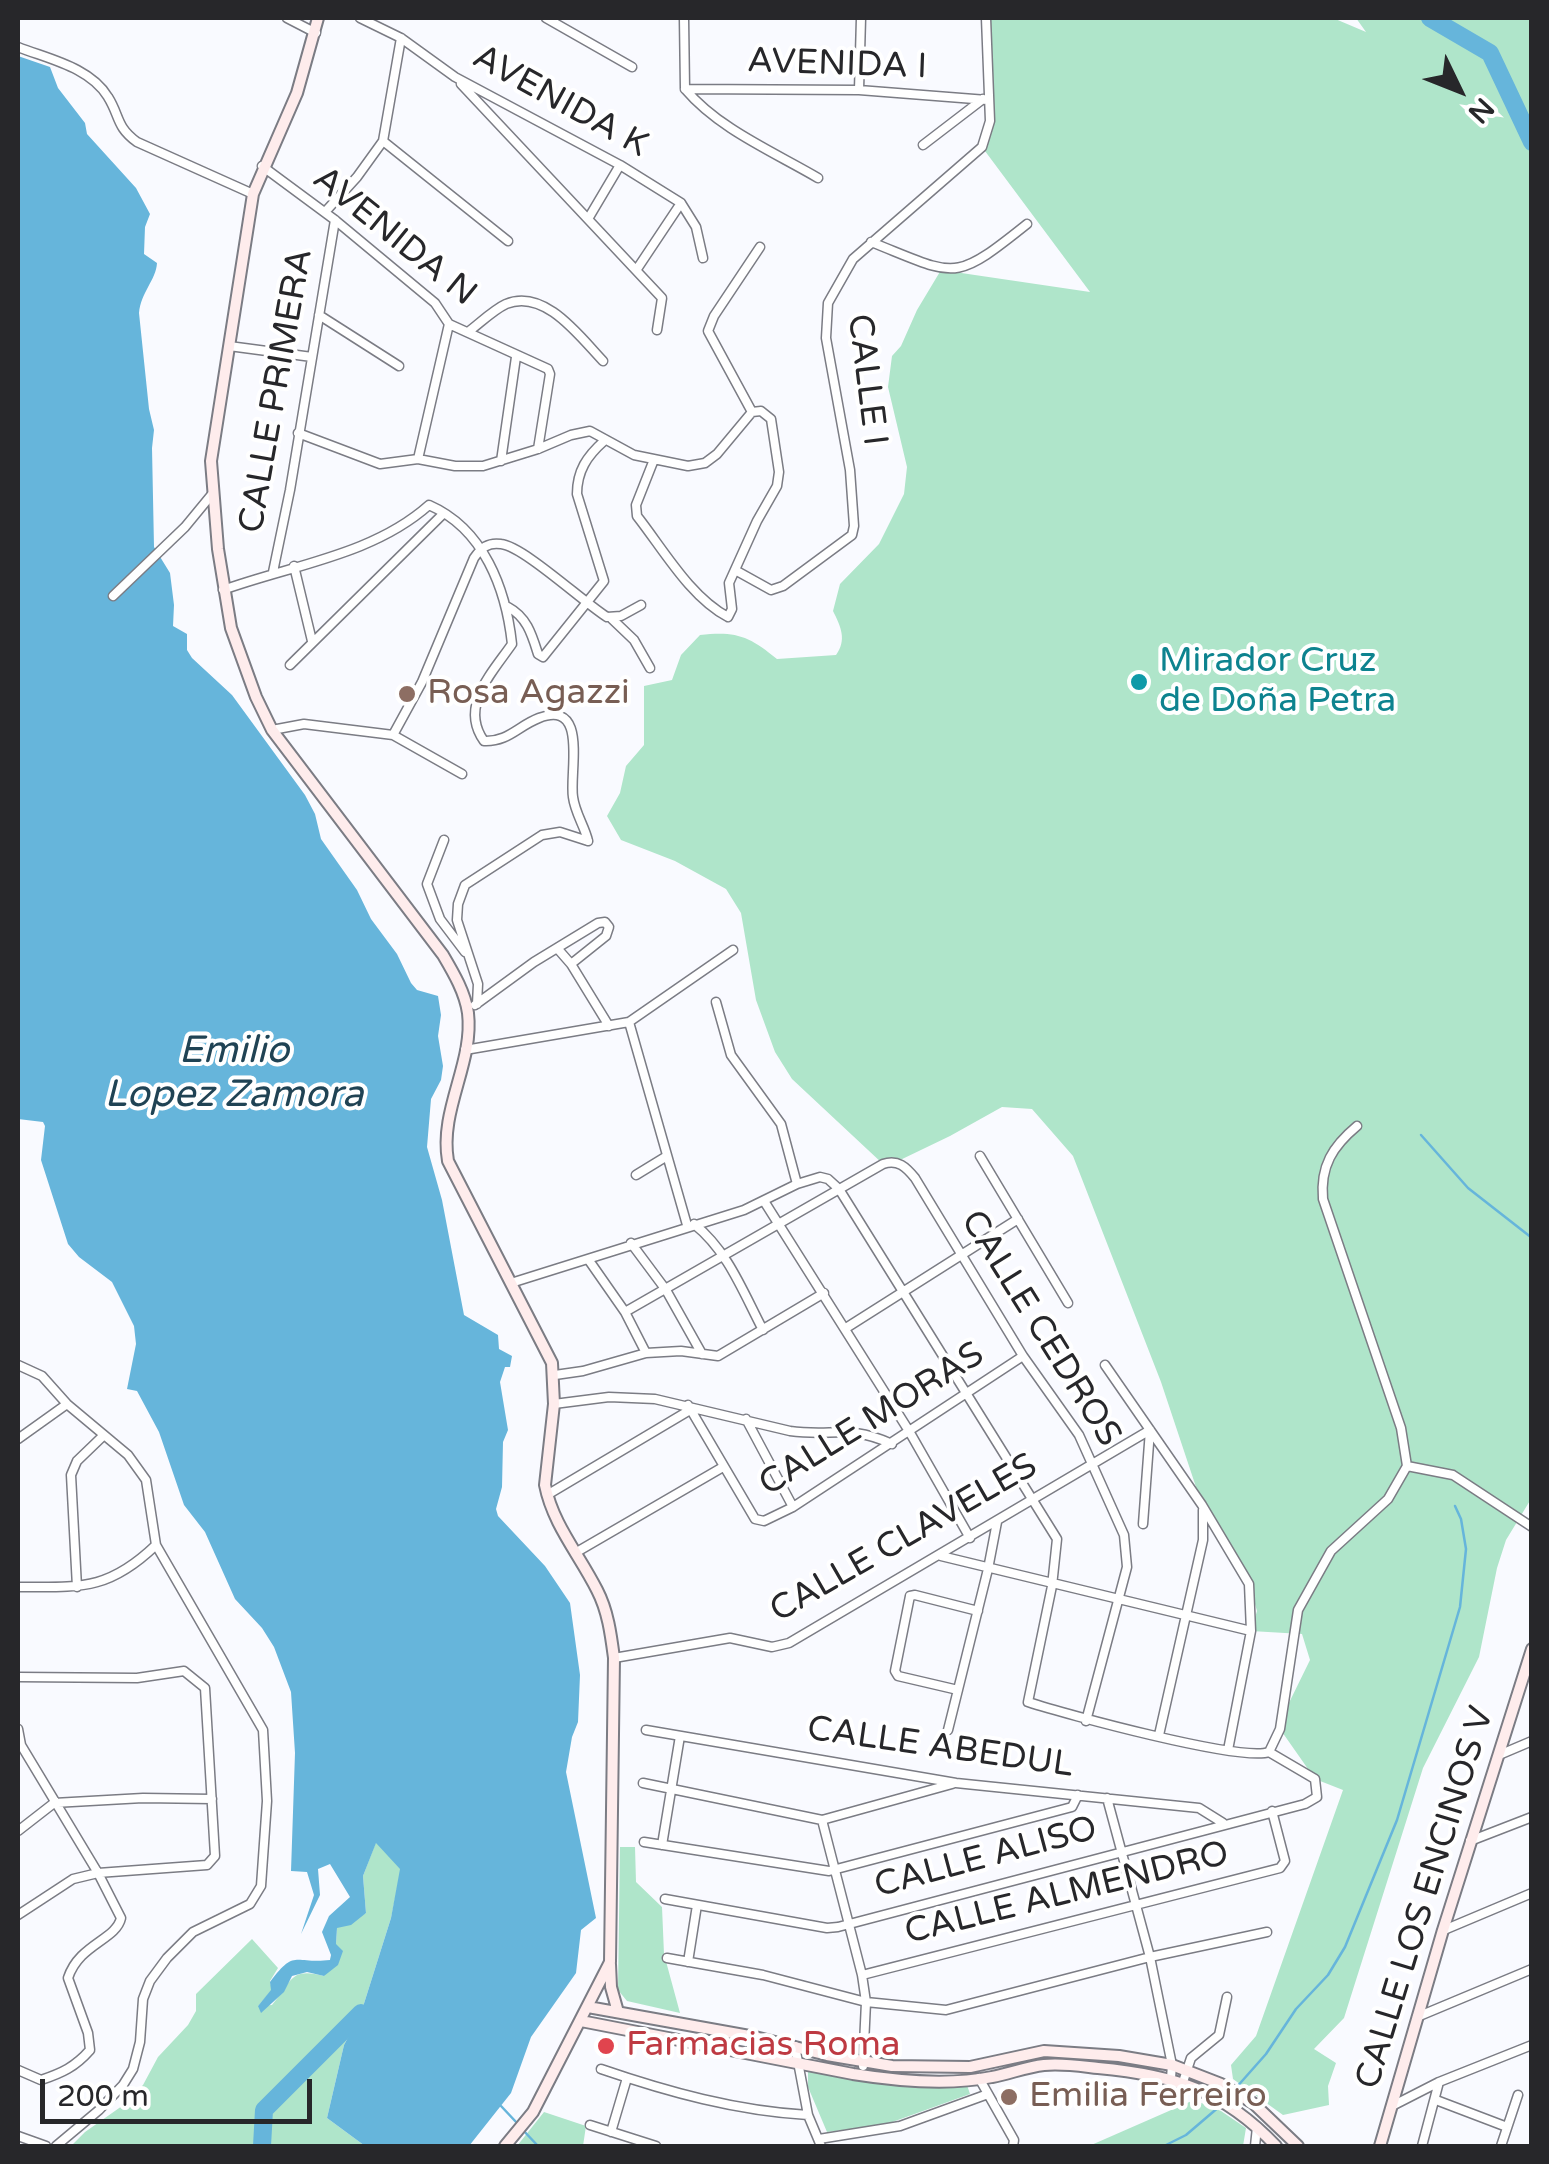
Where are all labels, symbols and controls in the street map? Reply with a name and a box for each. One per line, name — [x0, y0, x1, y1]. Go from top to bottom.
street label: AVENIDA K — [465, 37, 655, 167]
north arrow — [1409, 40, 1509, 140]
street label: AVENIDA I — [746, 41, 928, 89]
text: N — [1461, 91, 1501, 130]
street label: AVENIDA N — [304, 158, 484, 316]
street label: CALLE PRIMERA — [231, 246, 323, 536]
street label: CALLE I — [837, 312, 895, 448]
place label: Mirador Cruz de Doña Petra — [1159, 641, 1396, 723]
marker: Mirador Cruz de Doña Petra — [1128, 671, 1150, 693]
place label: Rosa Agazzi — [427, 673, 630, 715]
marker: Rosa Agazzi — [396, 683, 418, 705]
water label: Emilio Lopez Zamora — [105, 1029, 363, 1118]
street label: CALLE CEDROS — [951, 1203, 1129, 1455]
street label: CALLE MORAS — [752, 1334, 992, 1506]
street label: CALLE CLAVELES — [763, 1446, 1045, 1632]
street label: CALLE LOS ENCINOS V — [1348, 1702, 1504, 2094]
street label: CALLE ABEDUL — [804, 1709, 1076, 1787]
street label: CALLE ALISO — [870, 1808, 1102, 1908]
street label: CALLE ALMENDRO — [901, 1833, 1233, 1955]
place label: Farmacias Roma — [626, 2025, 900, 2067]
marker: Farmacias Roma — [595, 2035, 617, 2057]
scale bar — [45, 2059, 318, 2121]
place label: Emilia Ferreiro — [1029, 2076, 1267, 2118]
text: 200 m — [57, 2078, 149, 2115]
marker: Emilia Ferreiro — [998, 2086, 1020, 2108]

